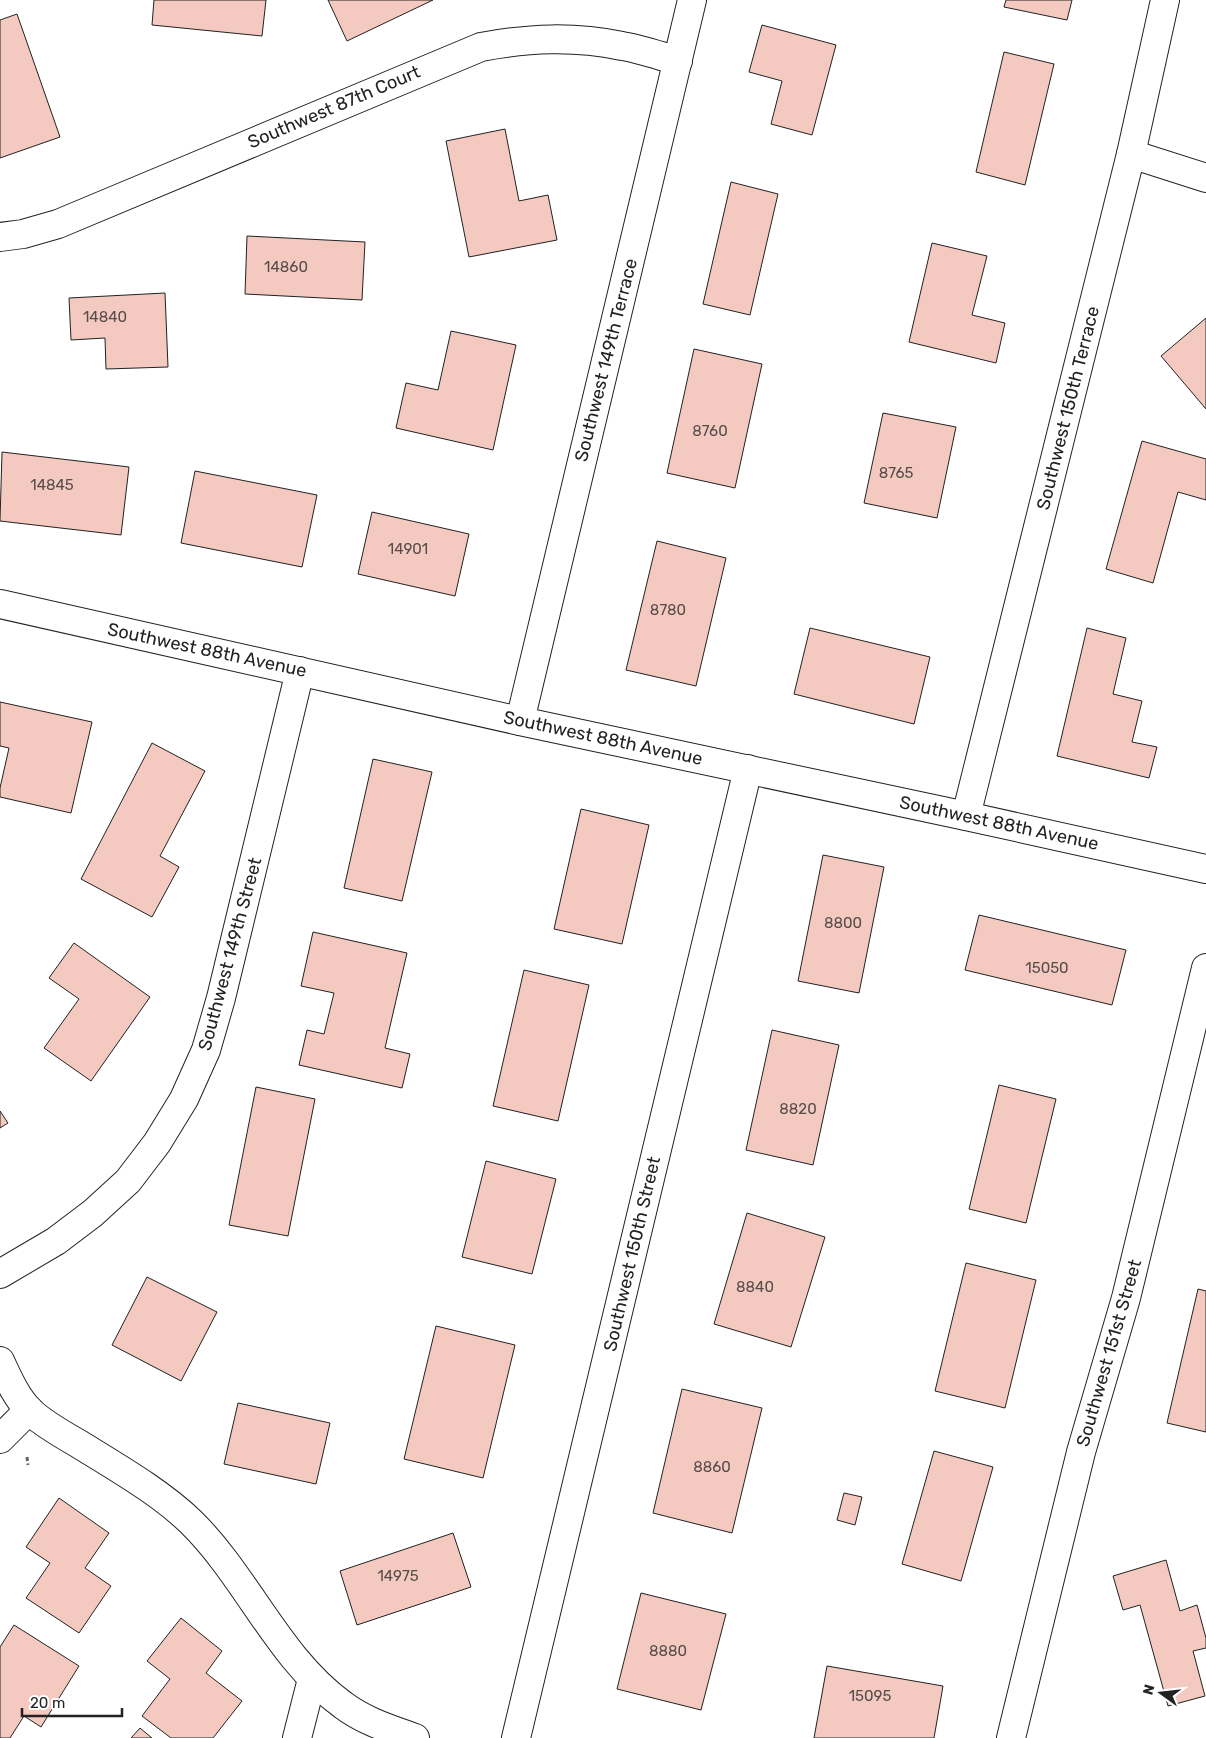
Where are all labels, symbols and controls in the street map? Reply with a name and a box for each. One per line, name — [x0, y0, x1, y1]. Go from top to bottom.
street label: Southwest 87th Court — [244, 61, 424, 153]
street label: Southwest 149th Terrace — [570, 256, 642, 464]
house number: 14860 — [264, 258, 308, 276]
street label: Southwest 150th Terrace — [1032, 304, 1104, 512]
house number: 14840 — [83, 308, 127, 326]
house number: 8760 — [692, 422, 728, 440]
house number: 8765 — [879, 464, 913, 482]
house number: 14845 — [30, 476, 74, 494]
house number: 14901 — [388, 540, 428, 558]
house number: 8780 — [650, 601, 686, 619]
street label: Southwest 88th Avenue — [105, 618, 309, 682]
street label: Southwest 88th Avenue — [501, 706, 705, 770]
street label: Southwest 88th Avenue — [897, 791, 1101, 855]
street label: Southwest 149th Street — [194, 855, 266, 1053]
house number: 8800 — [824, 914, 862, 932]
house number: 15050 — [1025, 959, 1069, 977]
house number: 8820 — [779, 1100, 817, 1118]
street label: Southwest 150th Street — [599, 1154, 665, 1354]
street label: Southwest 151st Street — [1072, 1257, 1146, 1449]
house number: 8840 — [736, 1278, 774, 1296]
house number: 8860 — [693, 1458, 731, 1476]
house number: 14975 — [377, 1567, 419, 1585]
house number: 8880 — [649, 1642, 687, 1660]
north arrow — [1136, 1668, 1186, 1718]
text: N — [1139, 1683, 1158, 1697]
scale bar — [22, 1686, 122, 1718]
house number: 15095 — [849, 1687, 891, 1705]
text: 20 m — [30, 1694, 65, 1712]

